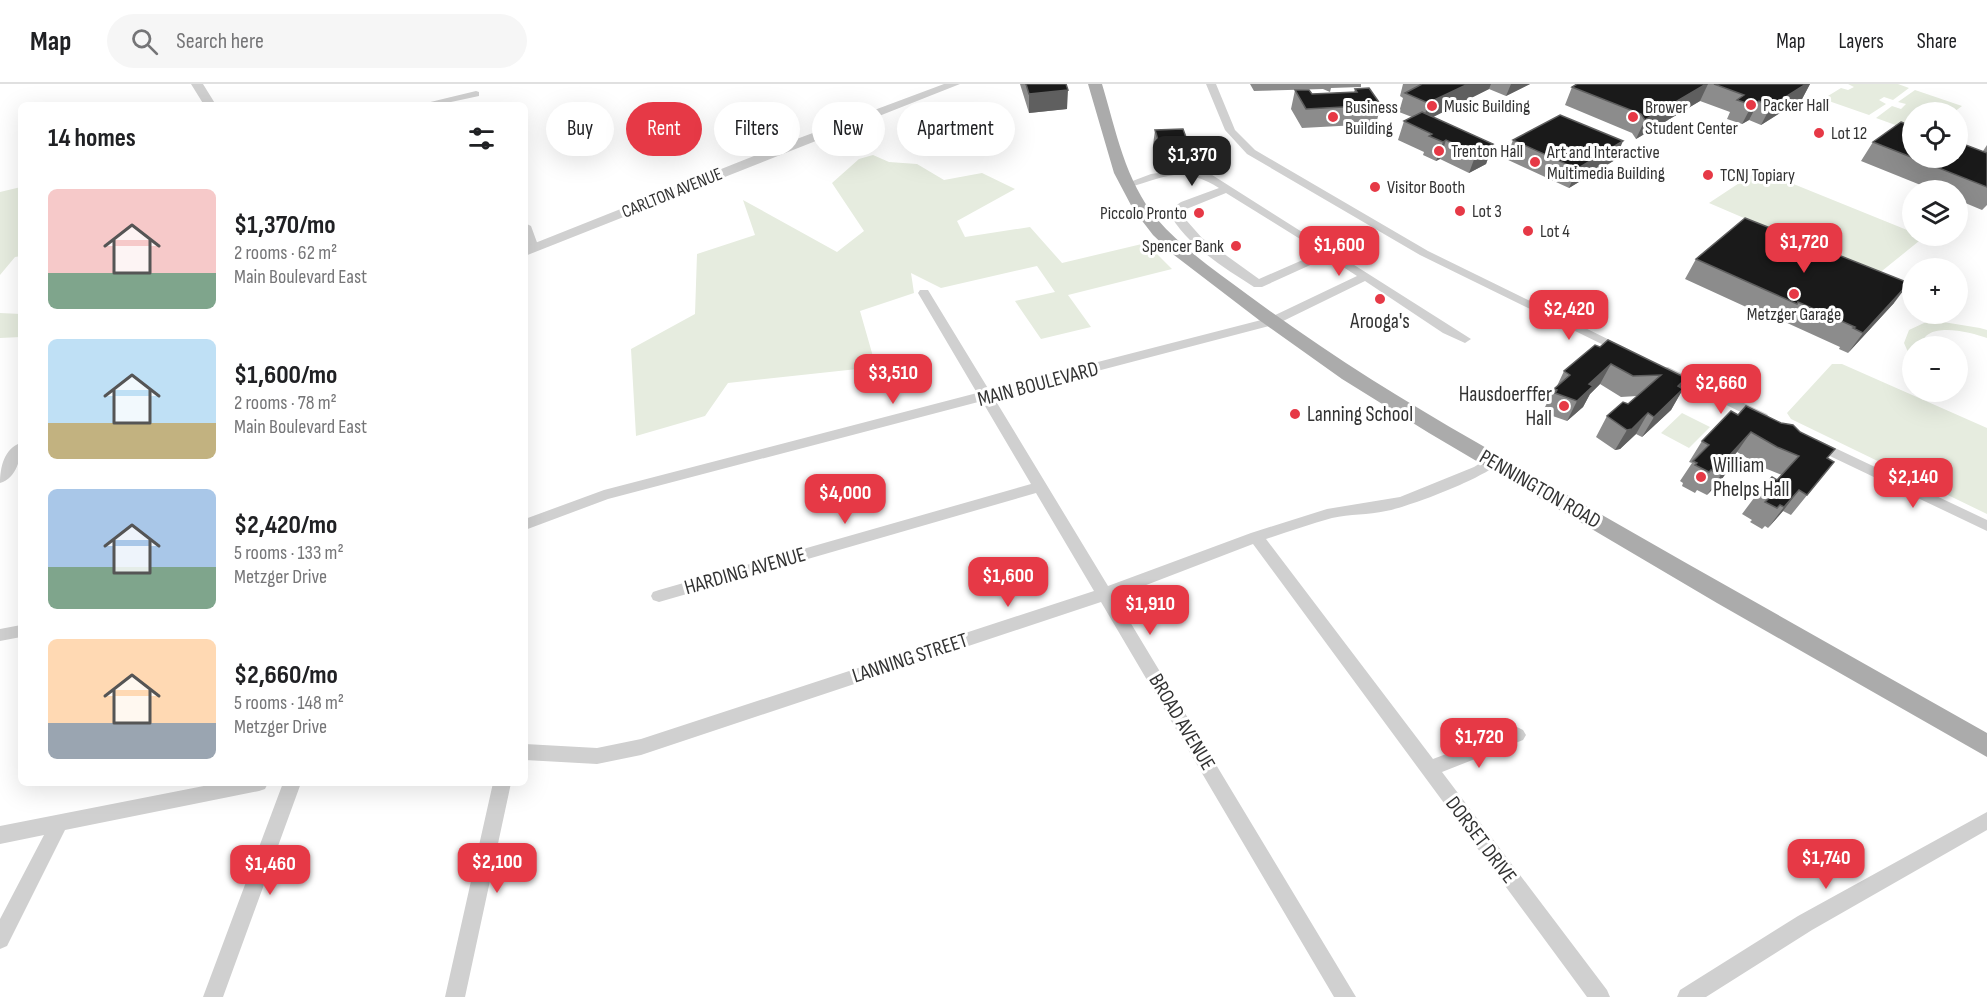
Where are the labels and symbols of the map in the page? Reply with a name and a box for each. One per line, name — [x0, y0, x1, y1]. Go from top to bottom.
place label: Packer Hall — [1763, 95, 1829, 116]
place label: Music Building — [1444, 96, 1530, 117]
place label: Business Building — [1345, 97, 1398, 139]
place label: Brower Student Center — [1645, 97, 1738, 139]
marker: Packer Hall — [1744, 98, 1758, 112]
marker: Music Building — [1425, 99, 1439, 113]
marker: Business Building — [1326, 110, 1340, 124]
marker: Brower Student Center — [1626, 110, 1640, 124]
place label: Lot 12 — [1831, 123, 1867, 144]
marker: Lot 12 — [1812, 126, 1826, 140]
pin: $1,370 — [1143, 136, 1241, 187]
place label: Trenton Hall — [1451, 141, 1523, 162]
place label: Art and Interactive Multimedia Building — [1546, 142, 1665, 184]
marker: Trenton Hall — [1432, 144, 1446, 158]
marker: Art and Interactive Multimedia Building — [1528, 155, 1542, 169]
street label: CARLTON AVENUE — [619, 163, 725, 223]
place label: TCNJ Topiary — [1720, 165, 1795, 186]
marker: TCNJ Topiary — [1701, 168, 1715, 182]
place label: Visitor Booth — [1387, 177, 1465, 198]
marker: Visitor Booth — [1368, 180, 1382, 194]
place label: Lot 3 — [1472, 201, 1502, 222]
place label: Piccolo Pronto — [1100, 203, 1187, 224]
marker: Lot 3 — [1453, 204, 1467, 218]
marker: Piccolo Pronto — [1192, 206, 1206, 220]
place label: Lot 4 — [1540, 221, 1570, 242]
pin: $1,720 — [1755, 223, 1853, 274]
marker: Lot 4 — [1521, 224, 1535, 238]
pin: $1,600 — [1290, 226, 1388, 277]
place label: Spencer Bank — [1142, 236, 1224, 257]
marker: Spencer Bank — [1229, 239, 1243, 253]
marker: Metzger Garage — [1787, 287, 1801, 301]
pin: $2,420 — [1520, 290, 1618, 341]
marker: Arooga's — [1373, 292, 1387, 306]
place label: Metzger Garage — [1747, 304, 1841, 325]
place label: Arooga's — [1349, 309, 1410, 334]
pin: $3,510 — [844, 354, 942, 405]
street label: MAIN BOULEVARD — [975, 356, 1101, 412]
pin: $2,660 — [1672, 364, 1770, 415]
place label: Hausdoerffer Hall — [1459, 382, 1552, 431]
marker: Hausdoerffer Hall — [1557, 399, 1571, 413]
place label: Lanning School — [1307, 402, 1413, 427]
marker: Lanning School — [1288, 407, 1302, 421]
street label: PENNINGTON ROAD — [1475, 444, 1605, 534]
place label: William Phelps Hall — [1713, 453, 1789, 502]
pin: $2,140 — [1864, 458, 1962, 509]
marker: William Phelps Hall — [1694, 470, 1708, 484]
pin: $4,000 — [796, 474, 894, 525]
street label: HARDING AVENUE — [682, 542, 808, 600]
pin: $1,600 — [959, 557, 1057, 608]
pin: $1,910 — [1101, 585, 1199, 636]
street label: LANNING STREET — [849, 627, 971, 688]
street label: BROAD AVENUE — [1143, 669, 1221, 775]
pin: $1,720 — [1430, 718, 1528, 769]
street label: DORSET DRIVE — [1440, 792, 1522, 888]
pin: $1,740 — [1777, 839, 1875, 890]
pin: $2,100 — [448, 843, 546, 894]
pin: $1,460 — [221, 845, 319, 896]

